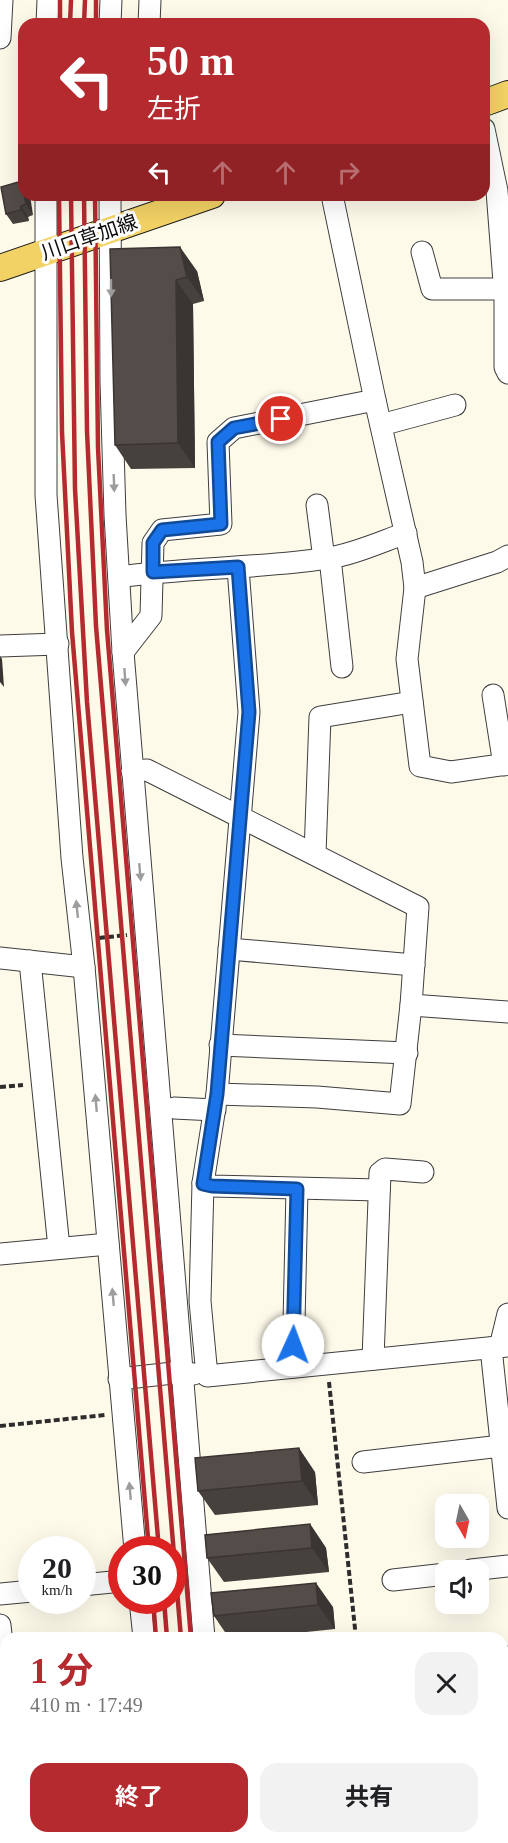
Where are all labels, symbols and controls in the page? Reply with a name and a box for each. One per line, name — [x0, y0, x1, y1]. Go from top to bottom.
text: 50 m — [147, 38, 235, 84]
icon: left — [48, 42, 126, 120]
text: 左折 — [147, 94, 201, 124]
icon: left — [143, 156, 176, 189]
icon: ahead — [206, 156, 239, 189]
icon: ahead — [269, 156, 302, 189]
icon: right — [332, 156, 365, 189]
street label: 川口草加線 — [38, 210, 140, 264]
one-way arrow — [106, 278, 116, 297]
pin — [255, 393, 306, 444]
icon: arrive — [264, 402, 297, 435]
one-way arrow — [109, 473, 118, 492]
one-way arrow — [120, 668, 129, 687]
one-way arrow — [135, 862, 145, 881]
one-way arrow — [72, 899, 82, 918]
one-way arrow — [91, 1093, 101, 1112]
one-way arrow — [108, 1287, 117, 1306]
position arrow — [261, 1313, 325, 1377]
one-way arrow — [125, 1482, 135, 1501]
north arrow — [435, 1494, 489, 1548]
map controls — [435, 1494, 489, 1614]
speed limit sign: 30 — [108, 1536, 186, 1614]
text: 20 — [42, 1551, 72, 1584]
button: sound — [435, 1560, 489, 1614]
text: km/h — [42, 1582, 72, 1598]
text: 1 分 — [30, 1651, 93, 1691]
button: close — [415, 1652, 478, 1715]
text: 410 m · 17:49 — [30, 1694, 143, 1716]
button: 終了 — [30, 1763, 248, 1832]
button: 共有 — [260, 1763, 478, 1832]

